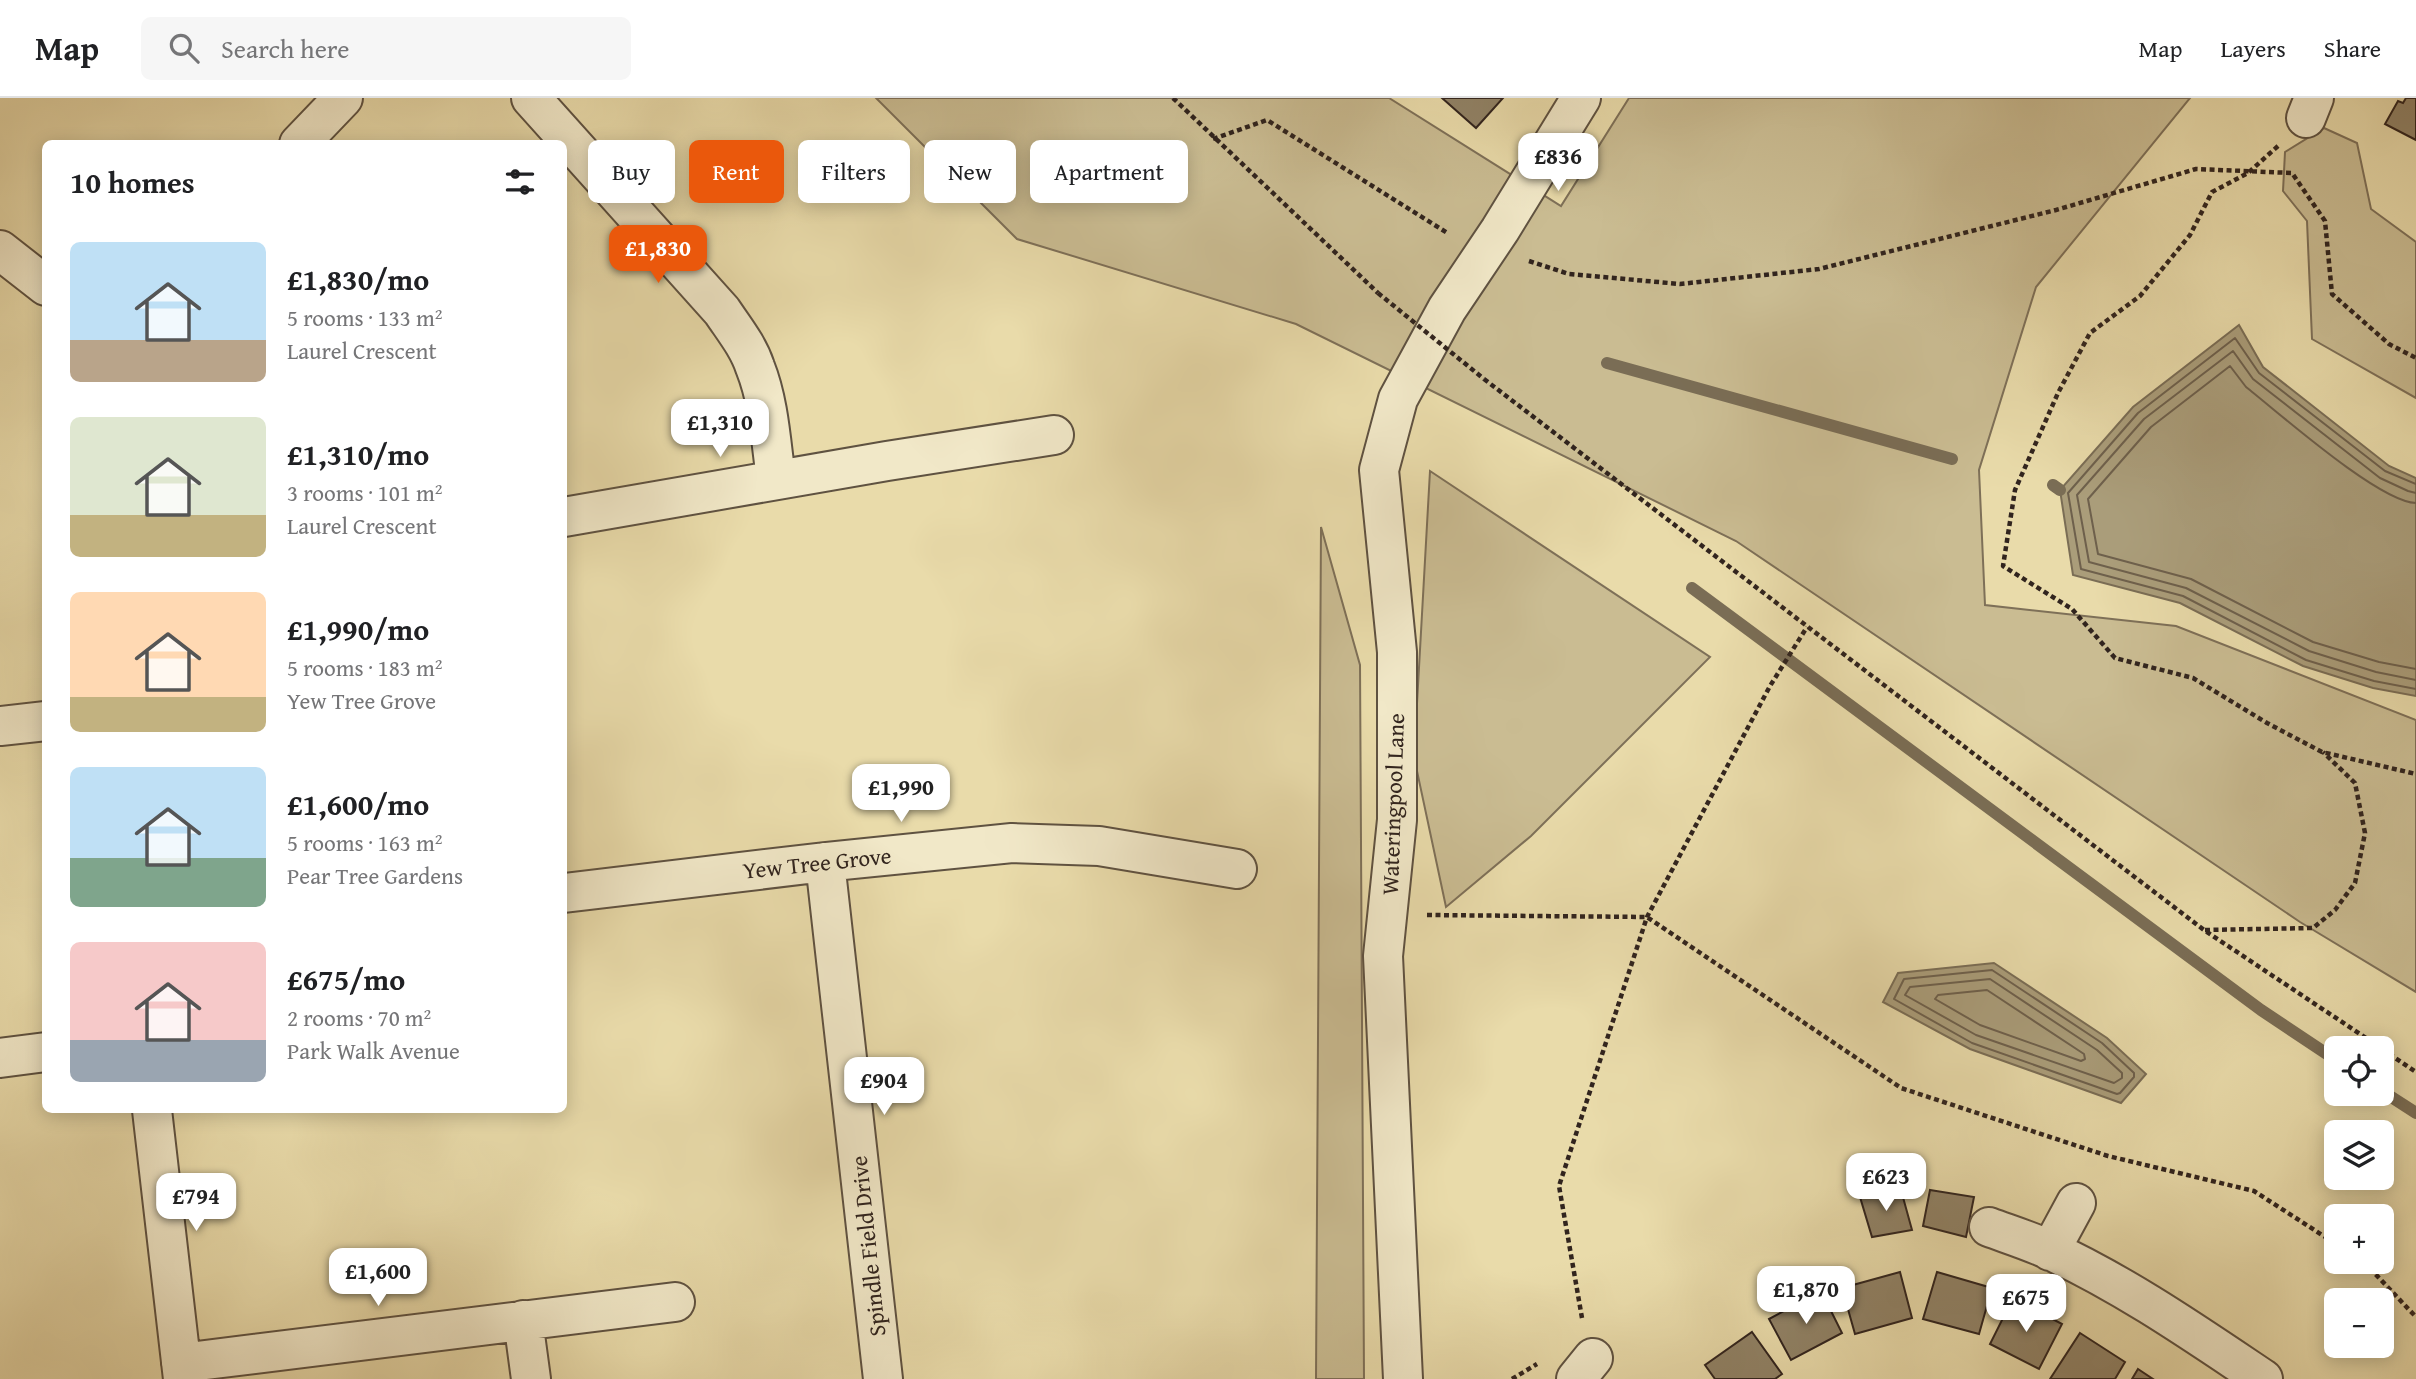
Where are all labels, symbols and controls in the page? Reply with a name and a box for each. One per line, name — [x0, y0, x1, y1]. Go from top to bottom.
search box — [141, 17, 631, 80]
text: Map — [35, 24, 99, 72]
icon: search — [165, 29, 203, 67]
text: Search here — [221, 29, 349, 68]
text: Map — [2139, 31, 2182, 66]
text: Layers — [2220, 31, 2286, 66]
text: Share — [2324, 31, 2381, 66]
pin: £836 — [1517, 134, 1599, 193]
text: £836 — [1534, 139, 1582, 172]
chip: Buy — [588, 140, 675, 203]
chip: Rent — [689, 140, 784, 203]
chip: Filters — [798, 140, 910, 203]
chip: New — [924, 140, 1016, 203]
chip: Apartment — [1030, 140, 1188, 203]
text: 10 homes — [70, 160, 195, 204]
icon: filters — [501, 163, 539, 201]
pin: £1,830 — [601, 226, 715, 285]
text: £1,830 — [625, 231, 691, 264]
text: £1,830/mo — [287, 257, 429, 301]
icon: home — [126, 270, 210, 354]
text: 5 rooms · 133 m² — [287, 301, 442, 334]
text: Laurel Crescent — [287, 334, 437, 367]
pin: £1,310 — [663, 400, 777, 459]
text: £1,310 — [687, 405, 753, 438]
text: £1,310/mo — [287, 432, 429, 476]
icon: home — [126, 445, 210, 529]
text: 3 rooms · 101 m² — [287, 476, 442, 509]
text: Laurel Crescent — [287, 509, 437, 542]
text: £1,990/mo — [287, 607, 429, 651]
icon: home — [126, 620, 210, 704]
text: 5 rooms · 183 m² — [287, 651, 442, 684]
text: Yew Tree Grove — [287, 684, 436, 717]
street label: Wateringpool Lane — [1373, 712, 1412, 895]
pin: £1,990 — [844, 764, 958, 824]
text: £1,990 — [868, 770, 934, 803]
text: £1,600/mo — [287, 782, 429, 826]
icon: home — [126, 795, 210, 879]
text: 5 rooms · 163 m² — [287, 826, 442, 859]
street label: Yew Tree Grove — [741, 838, 893, 887]
text: Pear Tree Gardens — [287, 859, 463, 892]
text: £675/mo — [287, 957, 405, 1001]
icon: home — [126, 970, 210, 1054]
text: 2 rooms · 70 m² — [287, 1001, 431, 1034]
text: Park Walk Avenue — [287, 1034, 460, 1067]
map controls — [2324, 1036, 2394, 1358]
button: locate — [2324, 1036, 2394, 1106]
pin: £904 — [843, 1058, 925, 1117]
text: £904 — [860, 1063, 908, 1096]
button: layers — [2324, 1120, 2394, 1190]
street label: Spindle Field Drive — [842, 1154, 893, 1338]
pin: £623 — [1845, 1154, 1927, 1213]
text: £623 — [1862, 1159, 1910, 1192]
pin: £794 — [155, 1174, 237, 1233]
text: £794 — [172, 1179, 220, 1212]
button: + — [2324, 1204, 2394, 1274]
pin: £1,600 — [321, 1248, 435, 1308]
text: £1,600 — [345, 1254, 411, 1287]
pin: £1,870 — [1749, 1266, 1863, 1326]
text: £1,870 — [1773, 1272, 1839, 1305]
pin: £675 — [1985, 1274, 2067, 1334]
text: £675 — [2002, 1280, 2050, 1313]
button: − — [2324, 1288, 2394, 1358]

